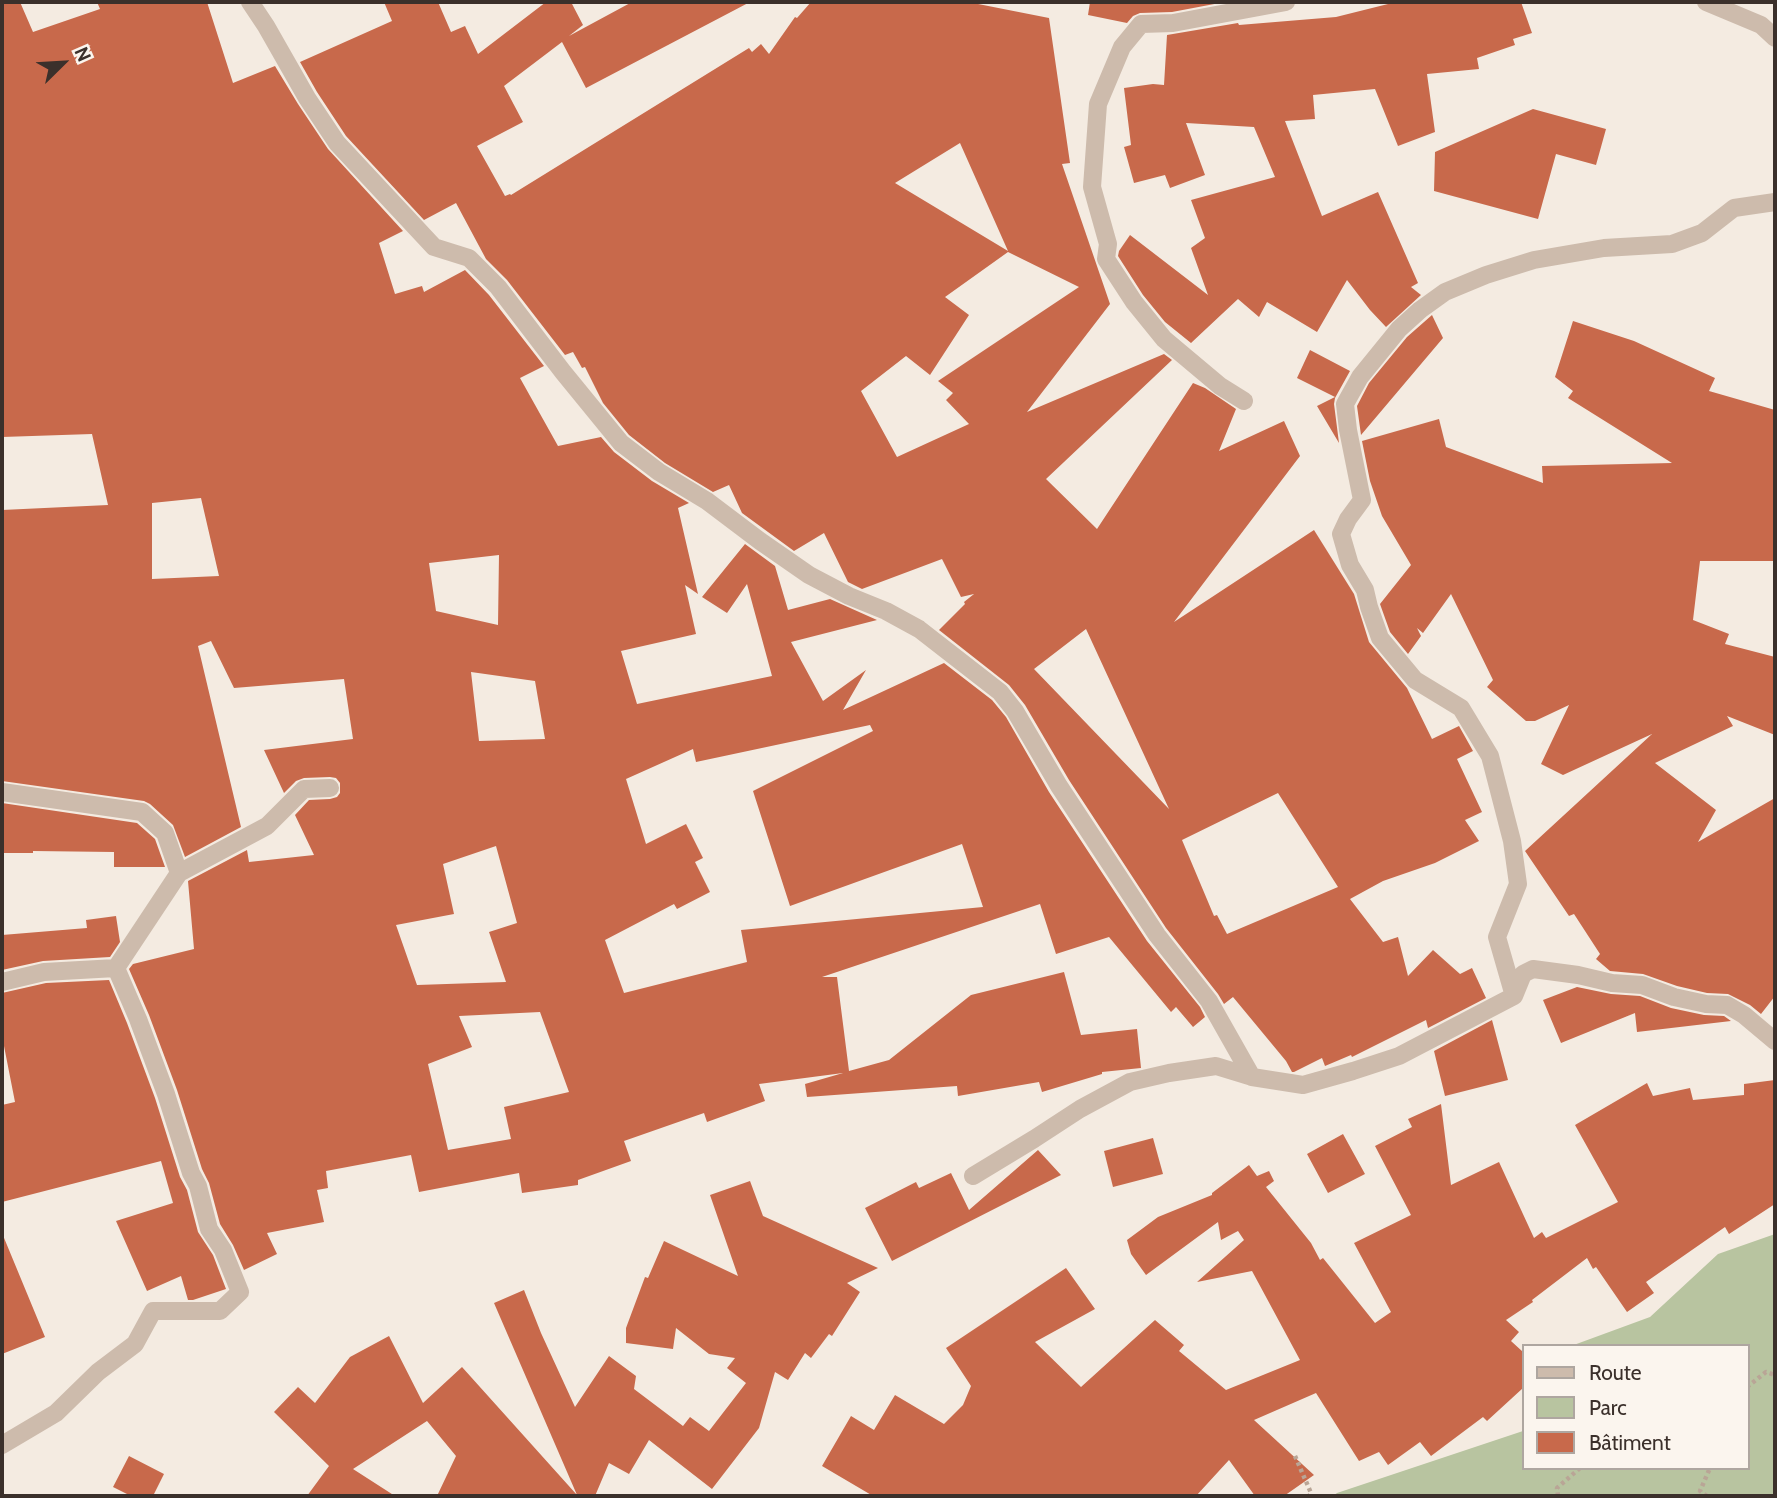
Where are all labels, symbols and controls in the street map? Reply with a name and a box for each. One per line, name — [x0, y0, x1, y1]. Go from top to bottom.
north arrow — [28, 28, 98, 98]
text: N — [69, 43, 96, 65]
legend — [1522, 1344, 1749, 1470]
text: Route — [1589, 1360, 1642, 1385]
text: Parc — [1589, 1395, 1627, 1420]
text: Bâtiment — [1589, 1430, 1671, 1455]

